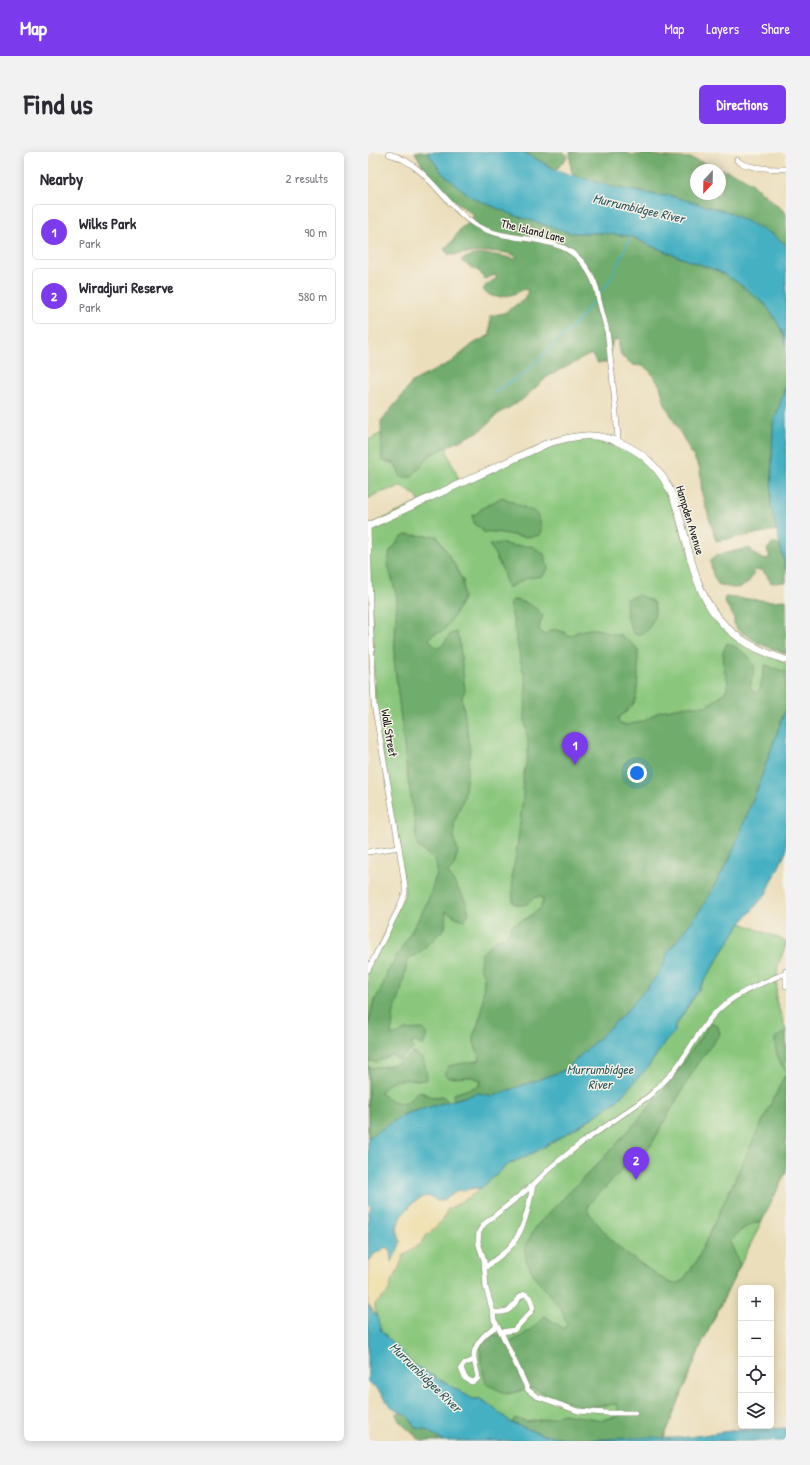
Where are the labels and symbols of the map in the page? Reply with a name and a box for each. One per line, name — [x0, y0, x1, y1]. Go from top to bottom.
north arrow — [690, 164, 726, 200]
water label: Murrumbidgee River — [591, 189, 689, 229]
street label: The Island Lane — [499, 214, 567, 247]
street label: Hampden Avenue — [672, 483, 709, 557]
street label: Wall Street — [377, 708, 402, 759]
pin: 1 — [562, 732, 588, 765]
your location — [627, 763, 647, 783]
water label: Murrumbidgee River — [567, 1060, 634, 1093]
pin: 2 — [623, 1147, 649, 1180]
water label: Murrumbidgee River — [385, 1338, 467, 1418]

